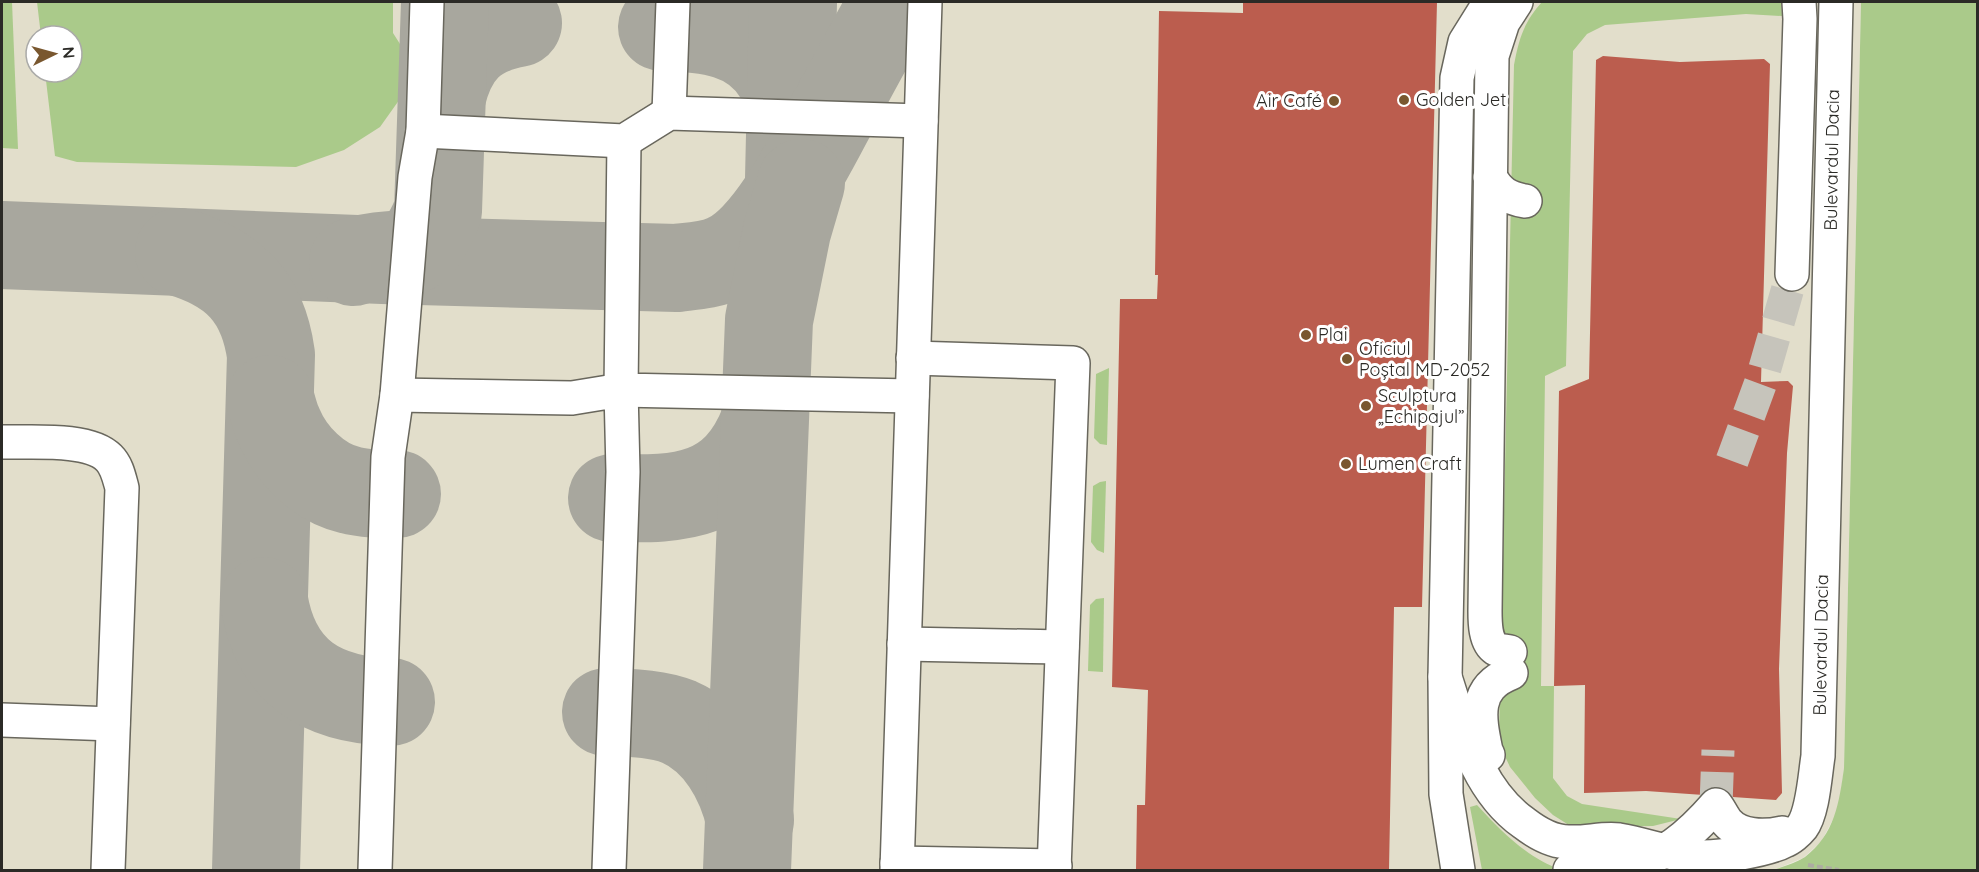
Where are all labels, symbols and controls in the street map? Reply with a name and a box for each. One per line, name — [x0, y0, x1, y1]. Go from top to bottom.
north arrow — [24, 24, 84, 84]
text: N — [58, 46, 79, 59]
place label: Golden Jet — [1416, 88, 1506, 111]
place label: Air Café — [1256, 89, 1322, 112]
street label: Bulevardul Dacia — [1819, 89, 1844, 231]
marker: Golden Jet — [1397, 93, 1411, 107]
marker: Air Café — [1327, 94, 1341, 108]
place label: Plai — [1318, 323, 1348, 346]
marker: Plai — [1299, 328, 1313, 342]
place label: Oficiul Poștal MD-2052 — [1359, 337, 1490, 381]
marker: Oficiul Poștal MD-2052 — [1340, 352, 1354, 366]
place label: Sculptura „Echipajul” — [1378, 384, 1465, 428]
marker: Sculptura „Echipajul” — [1359, 399, 1373, 413]
place label: Lumen Craft — [1358, 452, 1462, 475]
marker: Lumen Craft — [1339, 457, 1353, 471]
street label: Bulevardul Dacia — [1808, 574, 1833, 716]

